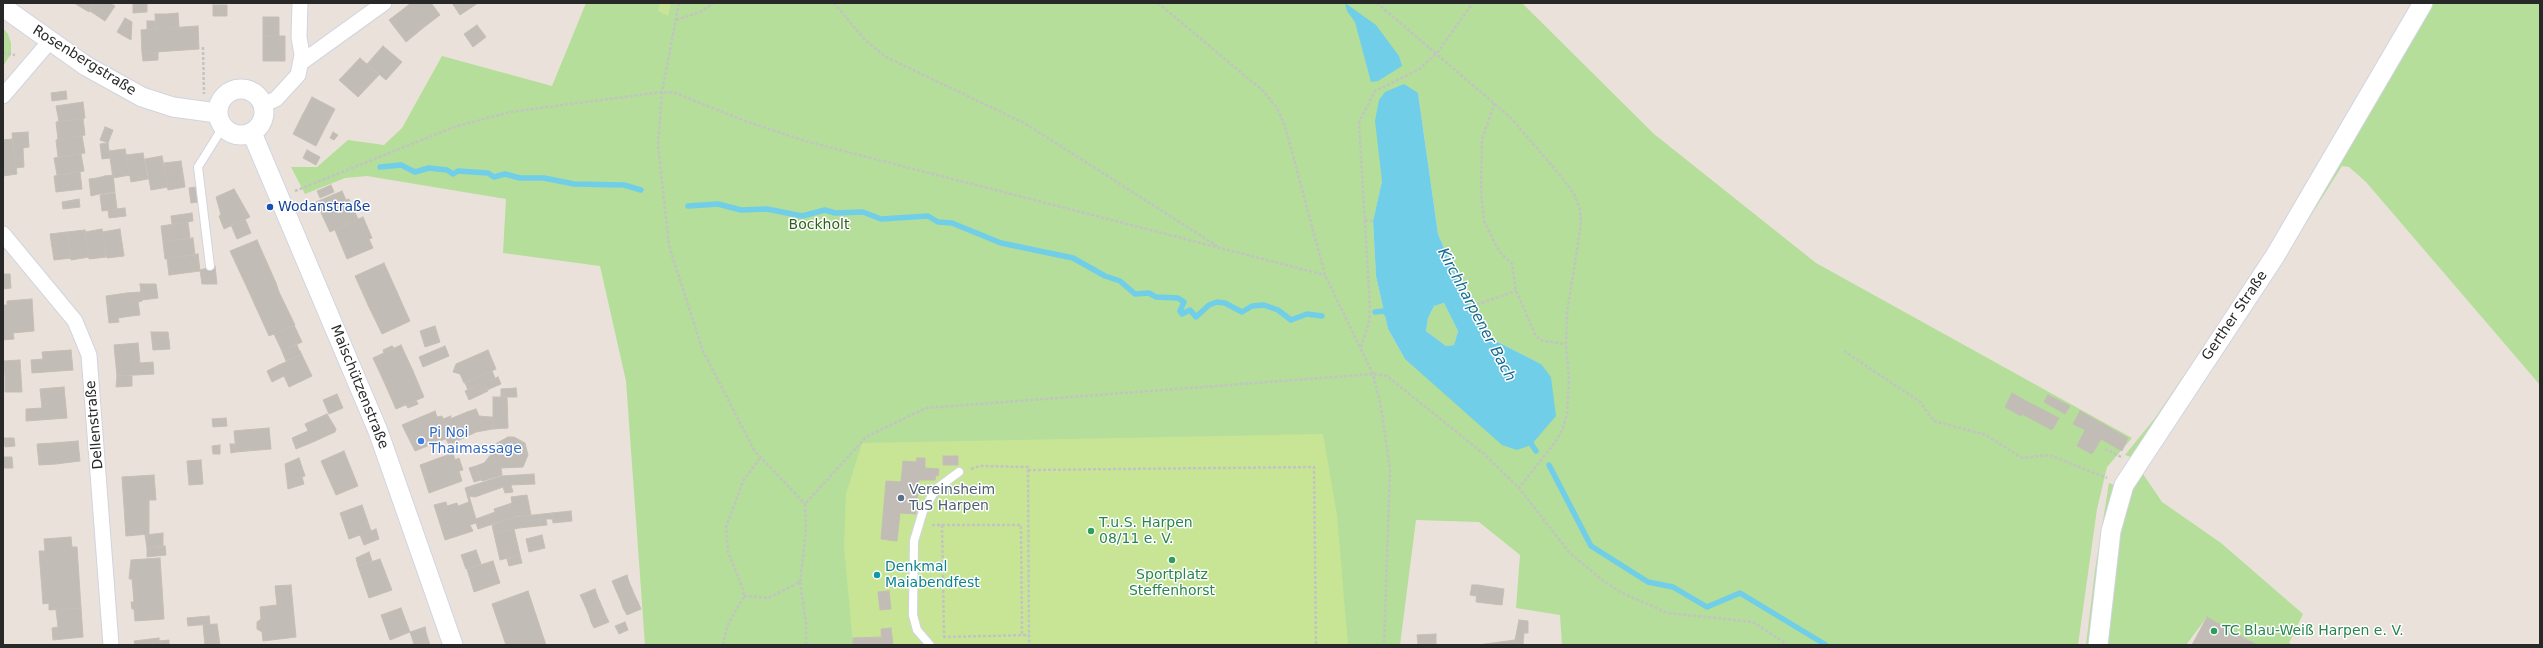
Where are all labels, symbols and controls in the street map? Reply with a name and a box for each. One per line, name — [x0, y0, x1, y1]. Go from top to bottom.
street label: Rosenbergstraße — [29, 22, 139, 100]
place label: Wodanstraße — [278, 199, 370, 215]
marker: Wodanstraße — [265, 202, 275, 212]
park label: Bockholt — [789, 217, 849, 233]
water label: Kirchharpener Bach — [1433, 245, 1519, 385]
street label: Gerther Straße — [2199, 268, 2271, 364]
street label: Maischützenstraße — [326, 323, 392, 451]
street label: Dellenstraße — [83, 380, 107, 470]
place label: Pi Noi Thaimassage — [429, 425, 522, 458]
marker: Pi Noi Thaimassage — [416, 436, 426, 446]
place label: Vereinsheim TuS Harpen — [909, 482, 995, 514]
marker: Vereinsheim TuS Harpen — [896, 493, 906, 503]
place label: T.u.S. Harpen 08/11 e. V. — [1099, 515, 1193, 548]
marker: T.u.S. Harpen 08/11 e. V. — [1086, 526, 1096, 536]
marker: Sportplatz Steffenhorst — [1167, 555, 1177, 565]
place label: Denkmal Maiabendfest — [885, 559, 980, 592]
place label: Sportplatz Steffenhorst — [1129, 567, 1215, 600]
marker: Denkmal Maiabendfest — [872, 570, 882, 580]
place label: TC Blau-Weiß Harpen e. V. — [2222, 623, 2404, 639]
marker: TC Blau-Weiß Harpen e. V. — [2209, 626, 2219, 636]

